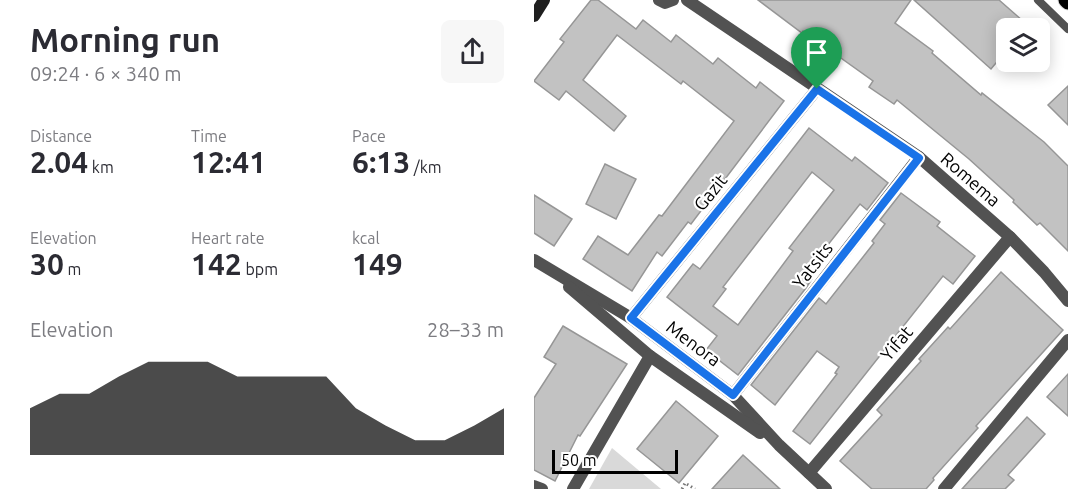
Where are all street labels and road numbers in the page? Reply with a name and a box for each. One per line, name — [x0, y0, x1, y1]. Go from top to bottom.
street label: Romema — [937, 148, 1005, 210]
street label: Gazit — [689, 170, 731, 214]
street label: Yatsits — [788, 238, 836, 292]
street label: Menora — [663, 316, 725, 370]
street label: Yifat — [876, 322, 916, 364]

